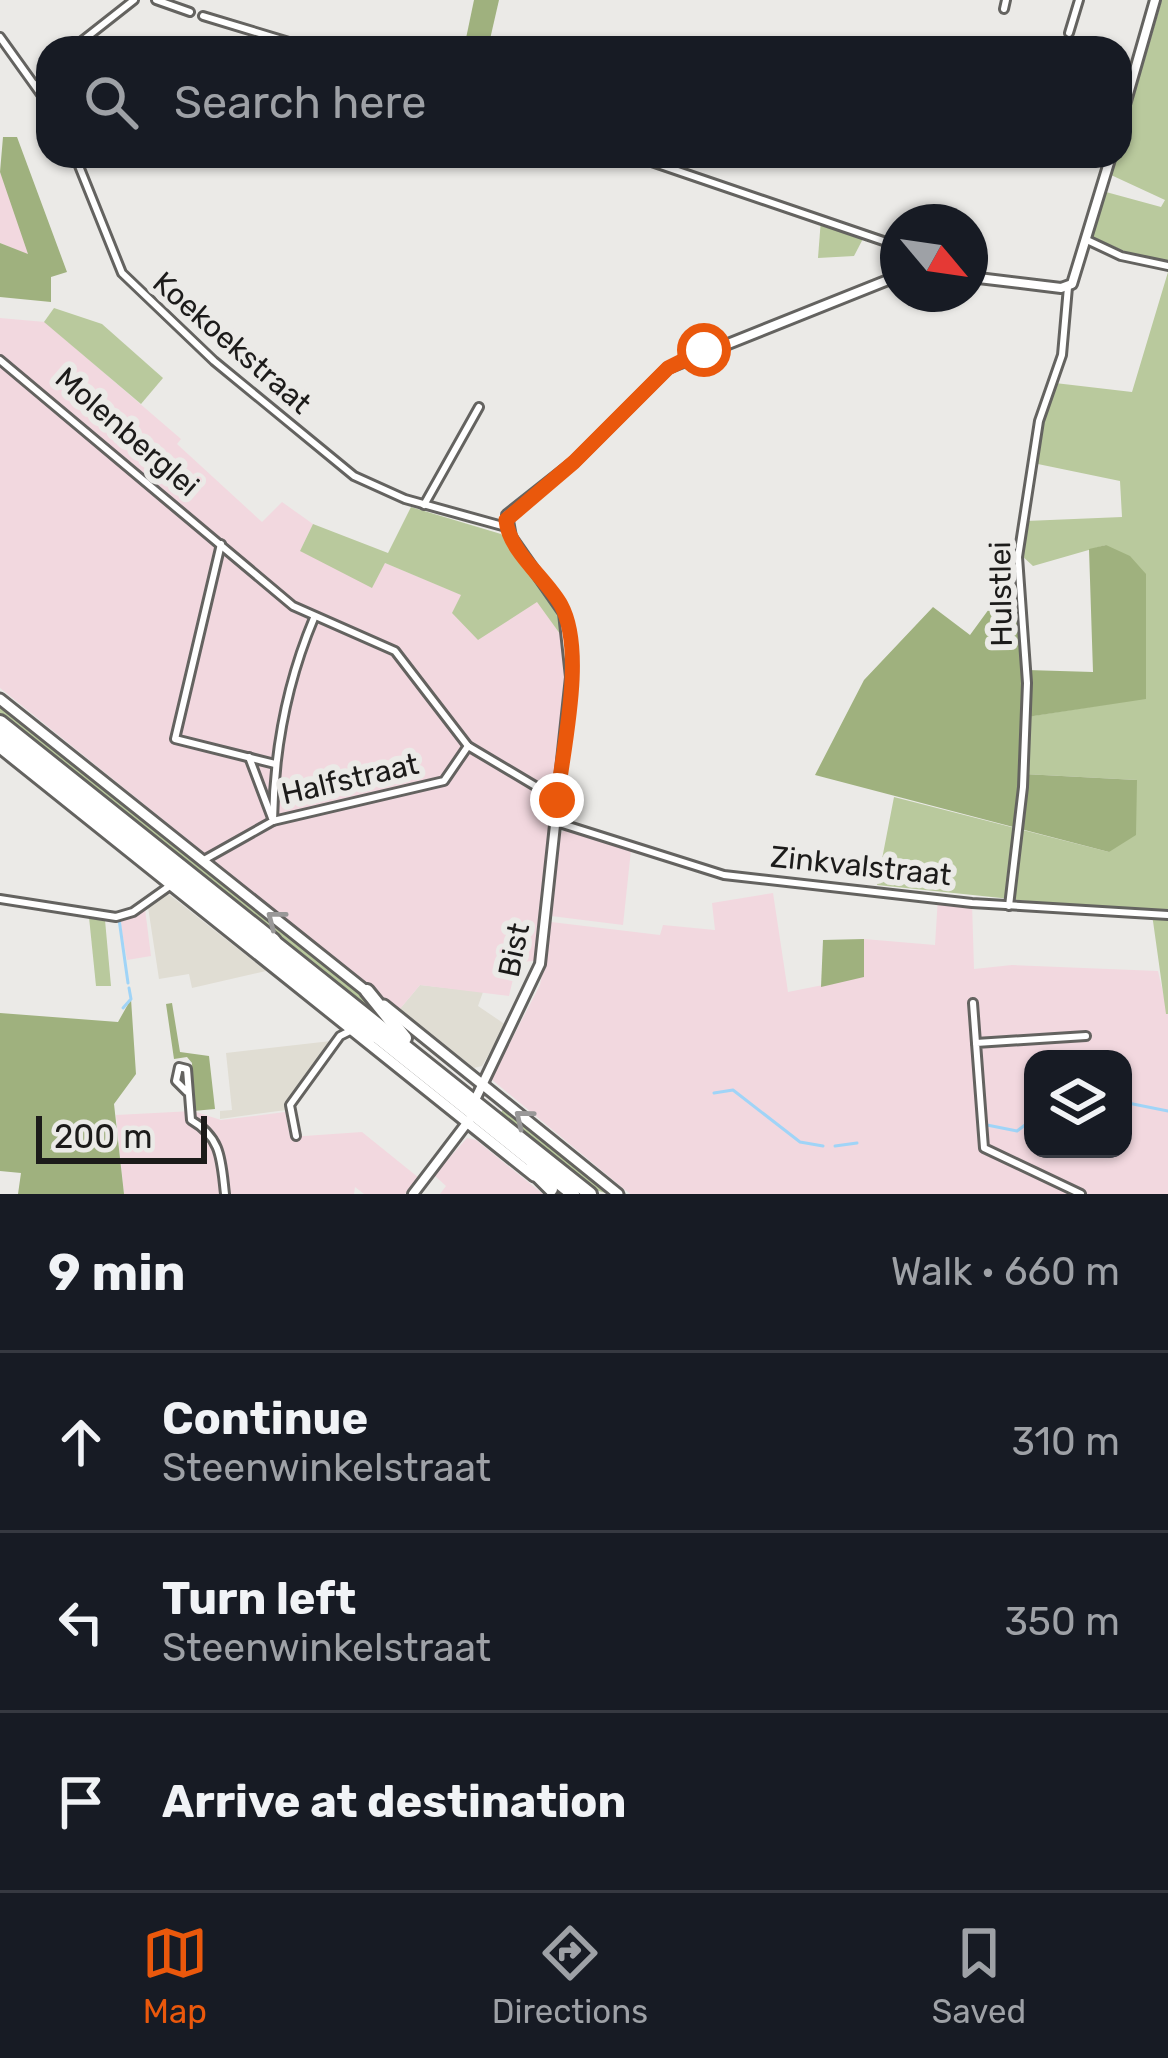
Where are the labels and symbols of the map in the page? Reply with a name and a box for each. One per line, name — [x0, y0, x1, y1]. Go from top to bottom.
north arrow — [880, 204, 988, 312]
street label: Koekoekstraat — [145, 264, 319, 422]
route start — [677, 323, 731, 377]
street label: Molenberglei — [48, 360, 206, 504]
street label: Hulstlei — [982, 541, 1020, 647]
street label: Halfstraat — [278, 746, 422, 812]
route end — [530, 773, 584, 827]
street label: Zinkvalstraat — [769, 839, 953, 893]
one-way arrow — [267, 912, 289, 933]
street label: Bist — [491, 919, 537, 980]
scale bar — [36, 1110, 207, 1163]
one-way arrow — [514, 1110, 536, 1132]

